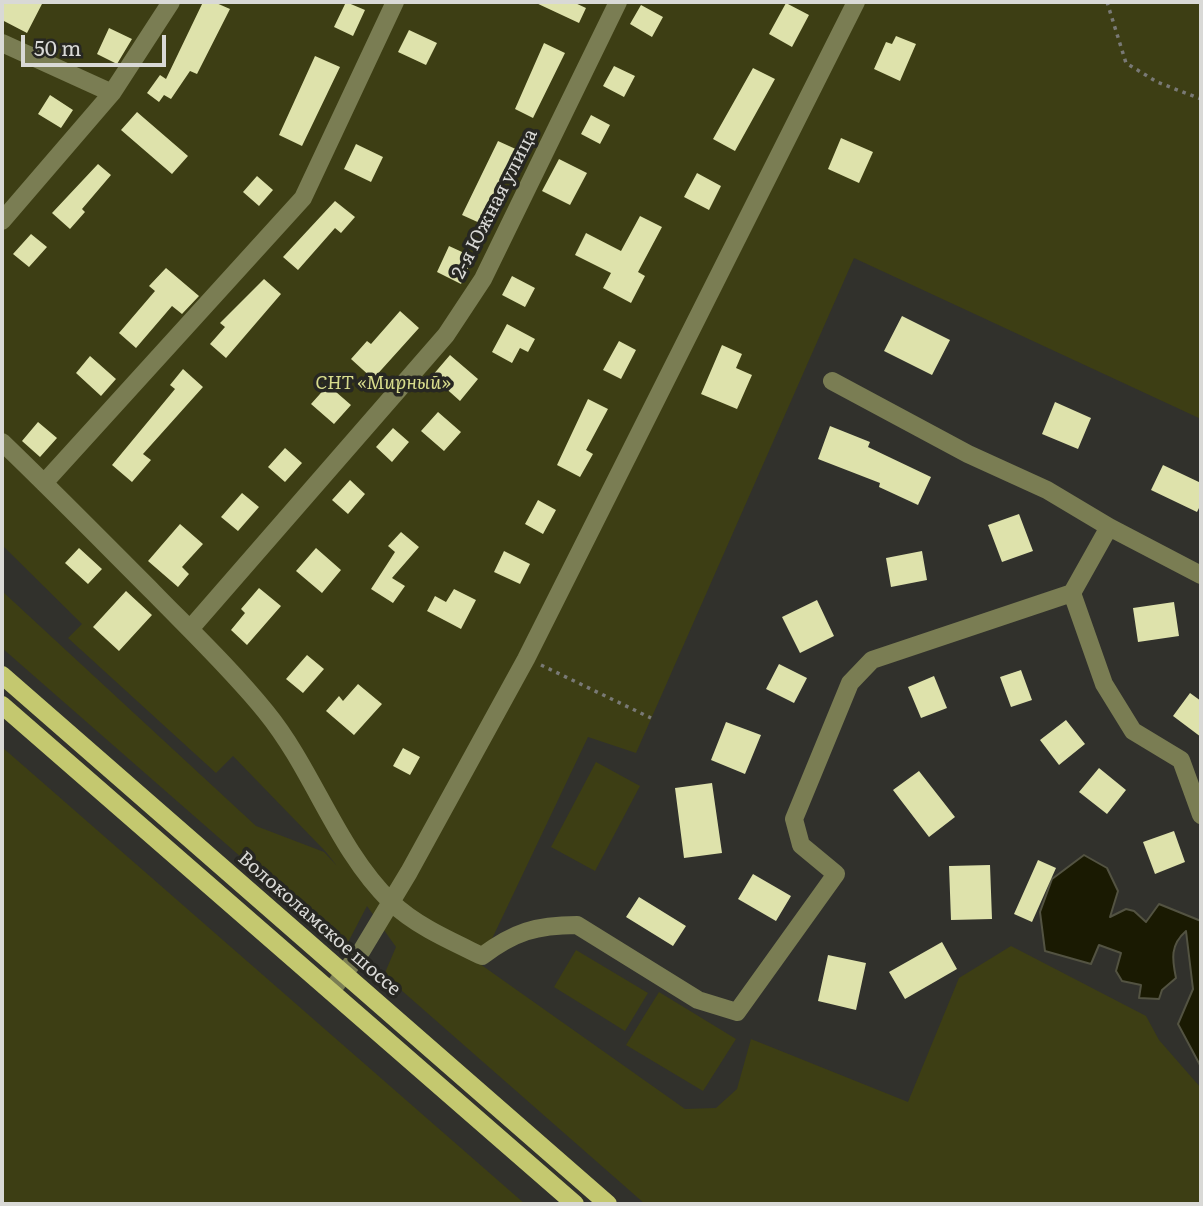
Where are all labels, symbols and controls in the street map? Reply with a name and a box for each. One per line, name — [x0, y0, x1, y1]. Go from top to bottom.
scale bar — [24, 21, 170, 65]
text: 50 m — [34, 31, 81, 62]
street label: 2-я Южная улица — [447, 125, 543, 283]
park label: СНТ «Мирный» — [315, 372, 451, 394]
street label: Волоколамское шоссе — [233, 847, 405, 1001]

